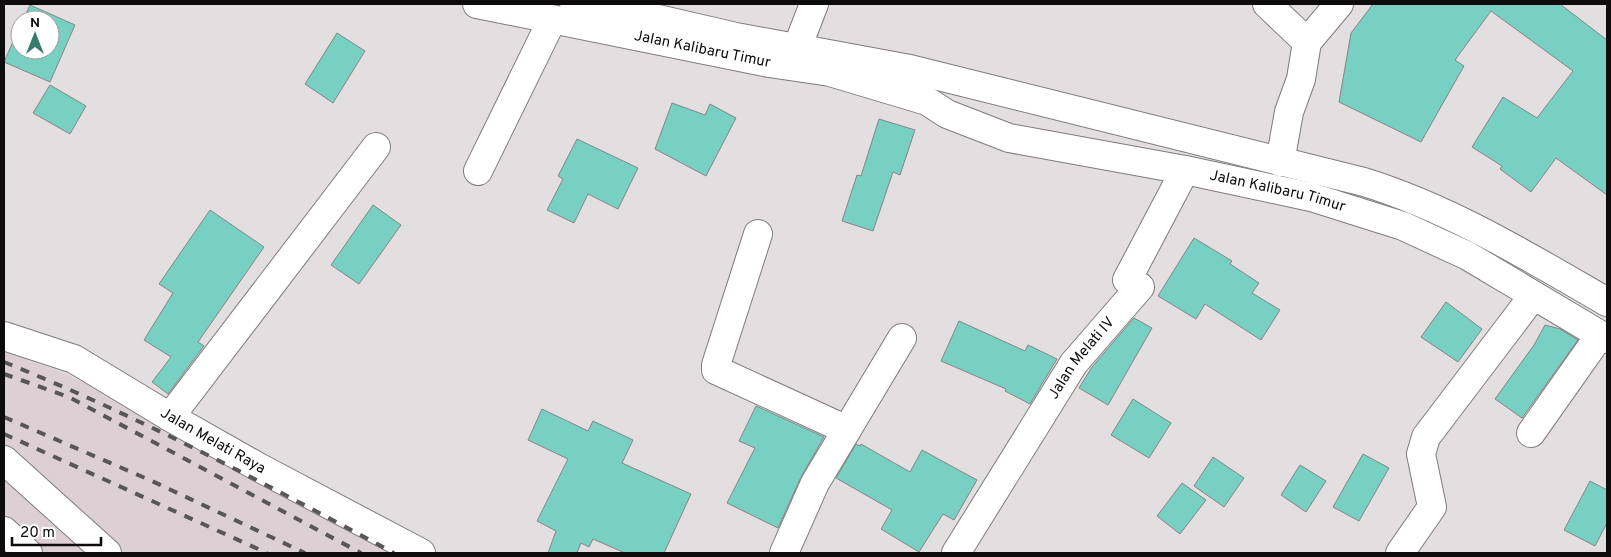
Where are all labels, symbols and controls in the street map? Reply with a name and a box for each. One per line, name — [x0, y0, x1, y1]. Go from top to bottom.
north arrow — [10, 10, 60, 60]
text: N — [30, 15, 40, 32]
street label: Jalan Kalibaru Timur — [632, 26, 773, 73]
street label: Jalan Kalibaru Timur — [1208, 166, 1348, 217]
street label: Jalan Melati IV — [1044, 313, 1119, 403]
street label: Jalan Melati Raya — [157, 404, 269, 479]
scale bar — [12, 514, 101, 546]
text: 20 m — [20, 524, 55, 543]

